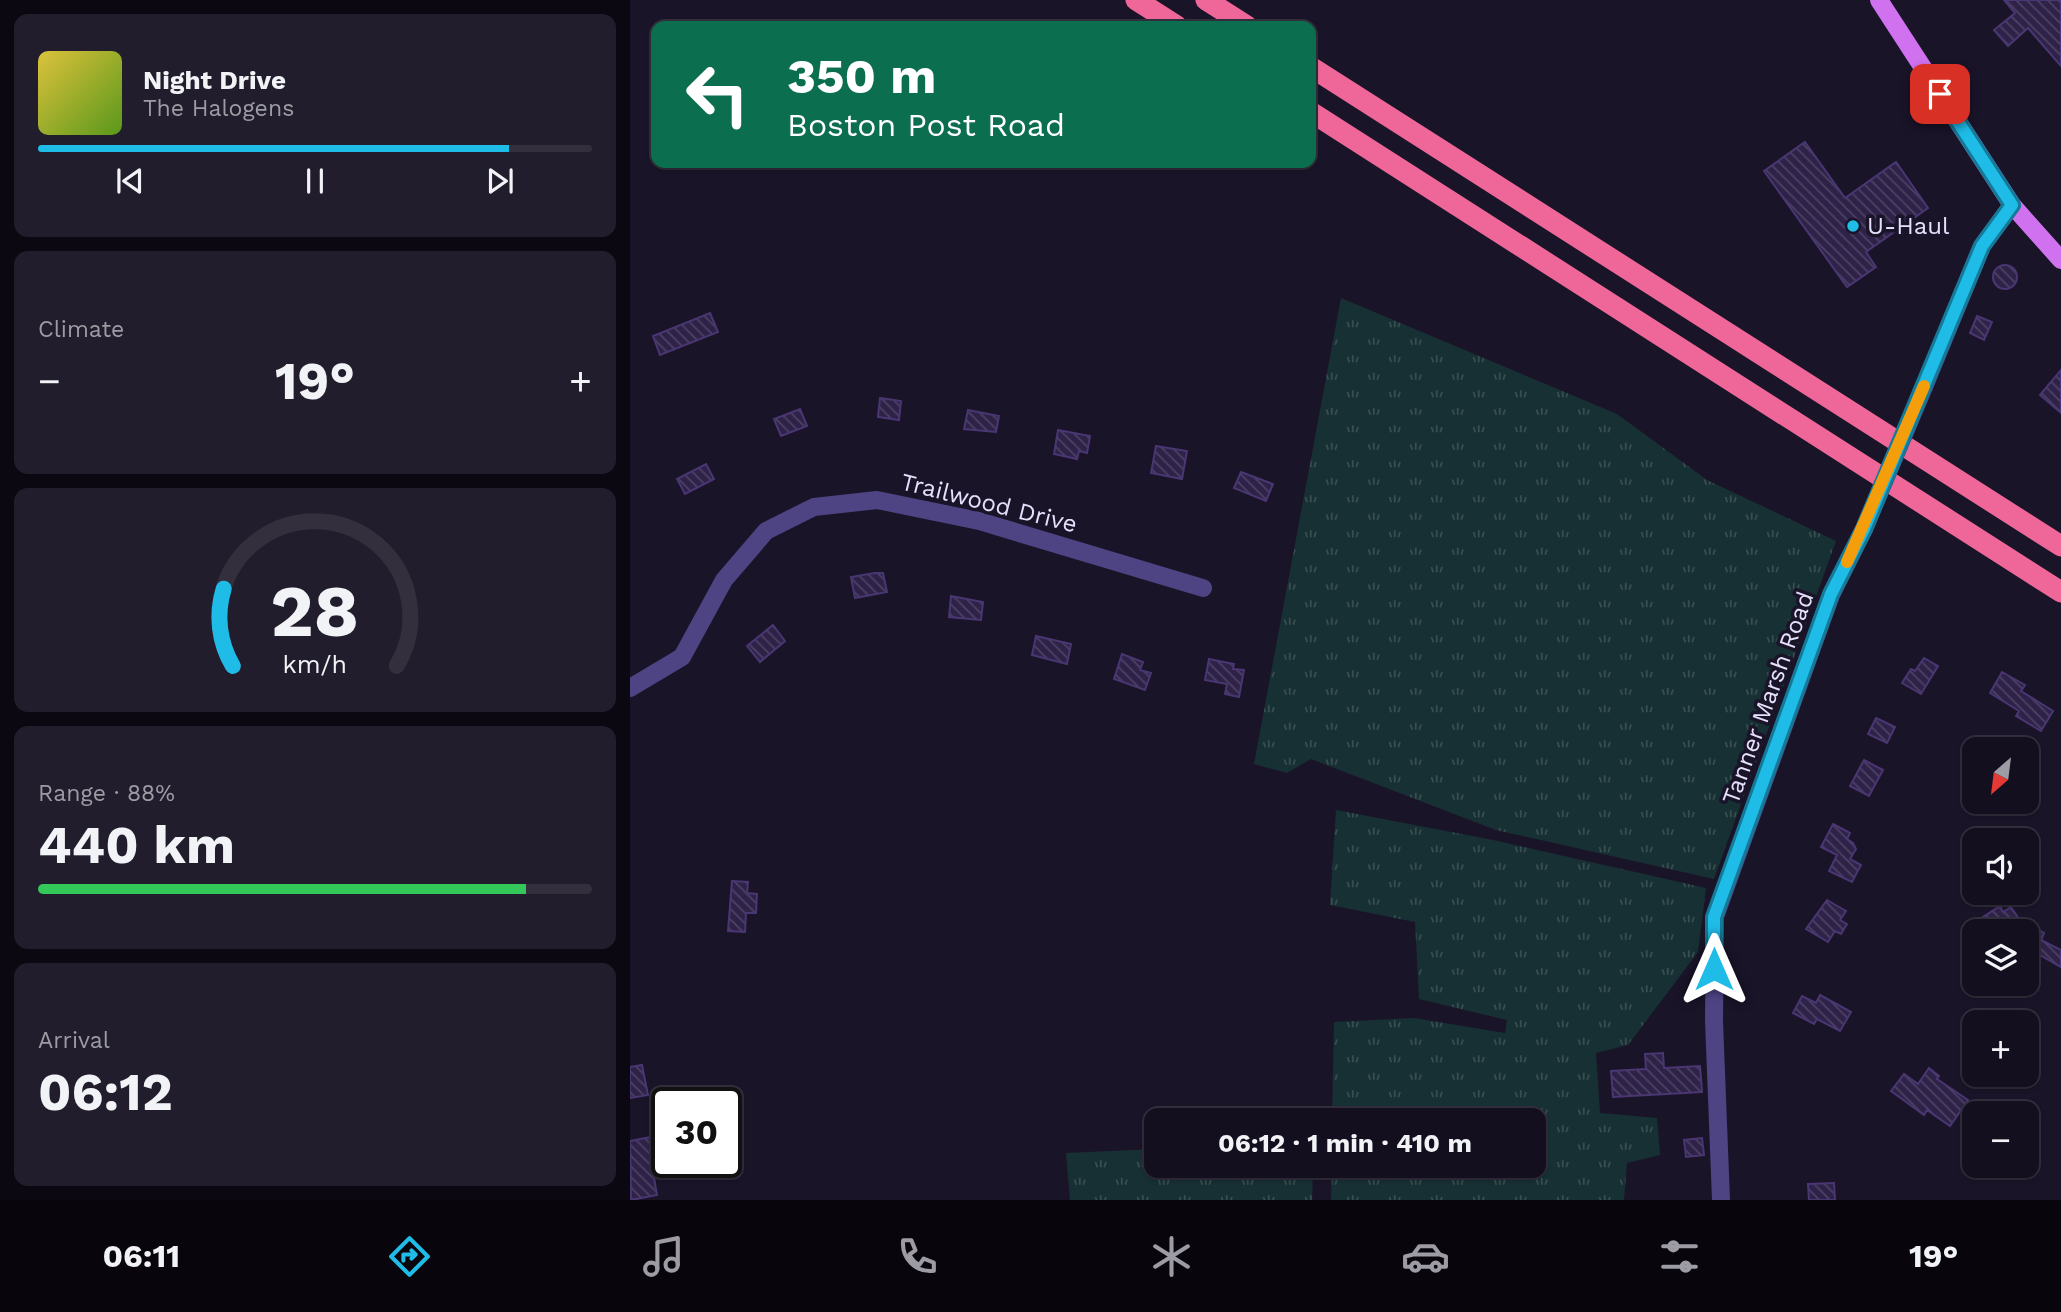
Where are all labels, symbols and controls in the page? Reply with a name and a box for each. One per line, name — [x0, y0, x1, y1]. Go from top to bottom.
text: 350 m — [787, 47, 936, 105]
icon: left — [672, 49, 763, 140]
pin — [1910, 64, 1970, 124]
text: Night Drive — [143, 65, 286, 95]
icon: arrive — [1921, 75, 1959, 113]
text: The Halogens — [143, 95, 294, 122]
text: Boston Post Road — [787, 106, 1065, 144]
icon: previous — [111, 162, 149, 200]
icon: pause — [296, 162, 334, 200]
icon: next — [481, 162, 519, 200]
place label: U-Haul — [1867, 212, 1950, 240]
marker: U-Haul — [1845, 218, 1861, 234]
text: Climate — [38, 316, 124, 343]
text: 19° — [275, 351, 355, 412]
text: − — [38, 359, 61, 403]
text: + — [569, 359, 592, 403]
street label: Trailwood Drive — [898, 468, 1080, 538]
text: 28 — [270, 568, 360, 654]
street label: Tanner Marsh Road — [1717, 588, 1819, 808]
text: km/h — [283, 650, 347, 679]
north arrow — [1962, 737, 2039, 814]
map controls — [1962, 737, 2039, 1178]
text: Range · 88% — [38, 780, 175, 807]
text: 440 km — [38, 815, 235, 876]
button: sound — [1962, 828, 2039, 905]
button: layers — [1962, 919, 2039, 996]
position arrow — [1677, 932, 1751, 1006]
button: + — [1962, 1010, 2039, 1087]
text: Arrival — [38, 1027, 110, 1054]
text: 06:12 — [38, 1062, 173, 1123]
speed limit sign: 30 — [651, 1087, 742, 1178]
button: − — [1962, 1101, 2039, 1178]
text: 06:12 · 1 min · 410 m — [1218, 1128, 1472, 1158]
icon: directions — [385, 1232, 434, 1281]
icon: music — [639, 1232, 688, 1281]
icon: phone — [893, 1232, 942, 1281]
icon: climate — [1147, 1232, 1196, 1281]
icon: car — [1401, 1232, 1450, 1281]
icon: filters — [1655, 1232, 1704, 1281]
text: 06:11 — [103, 1237, 180, 1275]
text: 19° — [1909, 1237, 1958, 1275]

